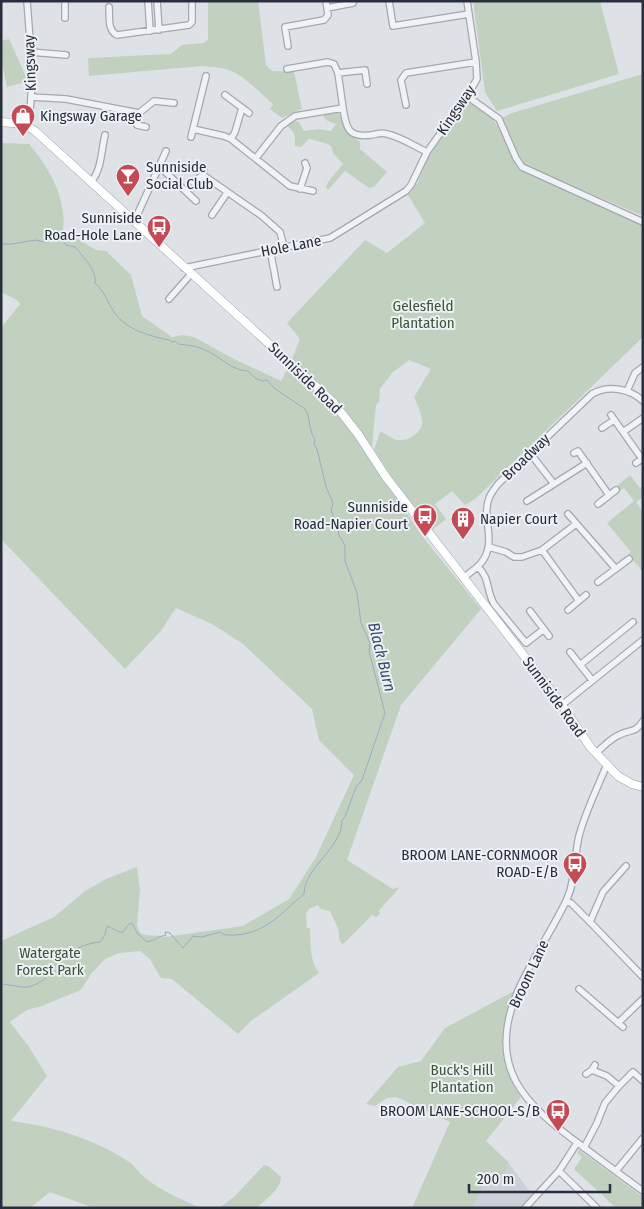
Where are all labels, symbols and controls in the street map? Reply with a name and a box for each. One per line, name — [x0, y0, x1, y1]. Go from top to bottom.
street label: Kingsway — [20, 34, 40, 91]
street label: Kingsway — [433, 81, 479, 138]
shop icon: Kingsway Garage — [10, 103, 36, 137]
place label: Kingsway Garage — [40, 107, 142, 125]
place label: Sunniside Social Club — [146, 158, 213, 193]
bar icon: Sunniside Social Club — [115, 163, 141, 197]
place label: Sunniside Road-Hole Lane — [44, 209, 142, 244]
bus stop icon: Sunniside Road-Hole Lane — [146, 214, 172, 248]
street label: Hole Lane — [259, 231, 323, 261]
park label: Gelesfield Plantation — [391, 297, 455, 332]
street label: Sunniside Road — [265, 338, 345, 418]
street label: Broadway — [498, 430, 554, 484]
place label: Sunniside Road-Napier Court — [294, 498, 408, 533]
bus stop icon: Sunniside Road-Napier Court — [412, 503, 438, 537]
building icon: Napier Court — [450, 506, 476, 540]
place label: Napier Court — [480, 510, 558, 528]
water label: Black Burn — [364, 620, 400, 694]
street label: Sunniside Road — [519, 653, 589, 741]
place label: BROOM LANE-CORNMOOR ROAD-E/B — [401, 846, 558, 881]
bus stop icon: BROOM LANE-CORNMOOR ROAD-E/B — [562, 851, 588, 885]
street label: Broom Lane — [505, 937, 553, 1011]
park label: Watergate Forest Park — [16, 944, 84, 979]
park label: Buck's Hill Plantation — [430, 1061, 494, 1096]
bus stop icon: BROOM LANE-SCHOOL-S/B — [545, 1098, 571, 1132]
place label: BROOM LANE-SCHOOL-S/B — [380, 1102, 540, 1120]
scale bar — [469, 1162, 610, 1194]
text: 200 m — [477, 1170, 514, 1188]

